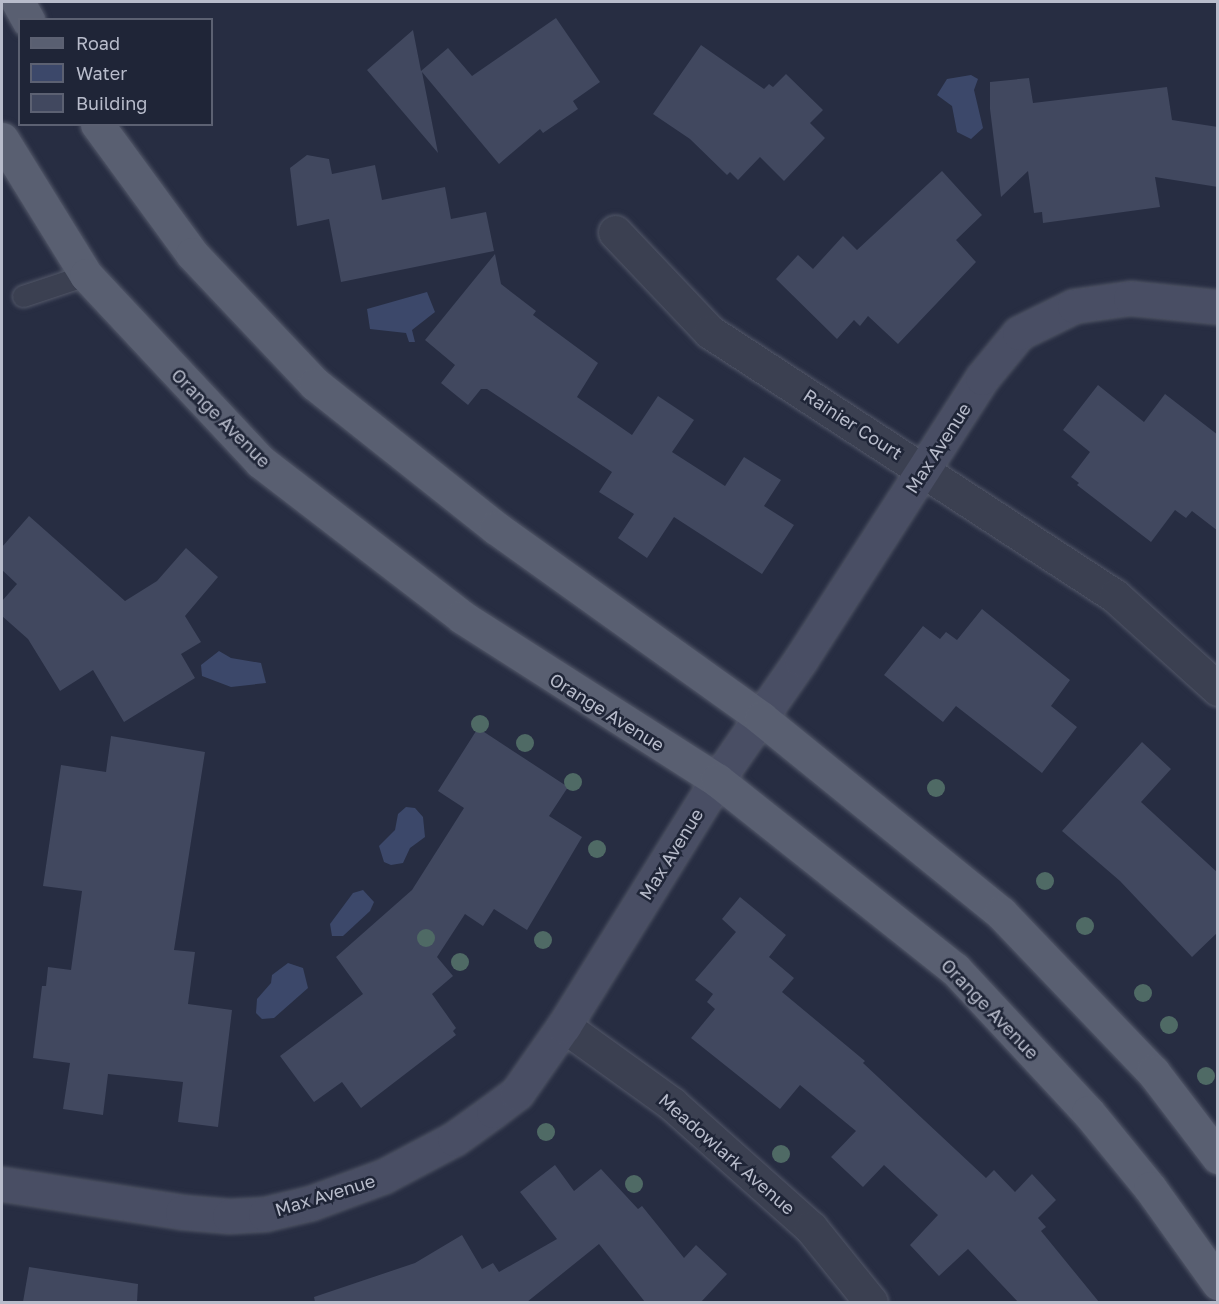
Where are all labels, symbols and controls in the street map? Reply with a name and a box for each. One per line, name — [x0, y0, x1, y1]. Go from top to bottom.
legend — [18, 18, 213, 126]
text: Road — [76, 32, 120, 54]
text: Water — [76, 62, 127, 84]
text: Building — [76, 92, 147, 114]
street label: Orange Avenue — [167, 364, 275, 472]
street label: Rainier Court — [800, 384, 906, 464]
street label: Max Avenue — [901, 399, 975, 497]
street label: Orange Avenue — [546, 668, 668, 756]
street label: Max Avenue — [634, 804, 708, 904]
street label: Orange Avenue — [937, 954, 1043, 1064]
street label: Meadowlark Avenue — [654, 1089, 800, 1219]
street label: Max Avenue — [272, 1170, 378, 1220]

